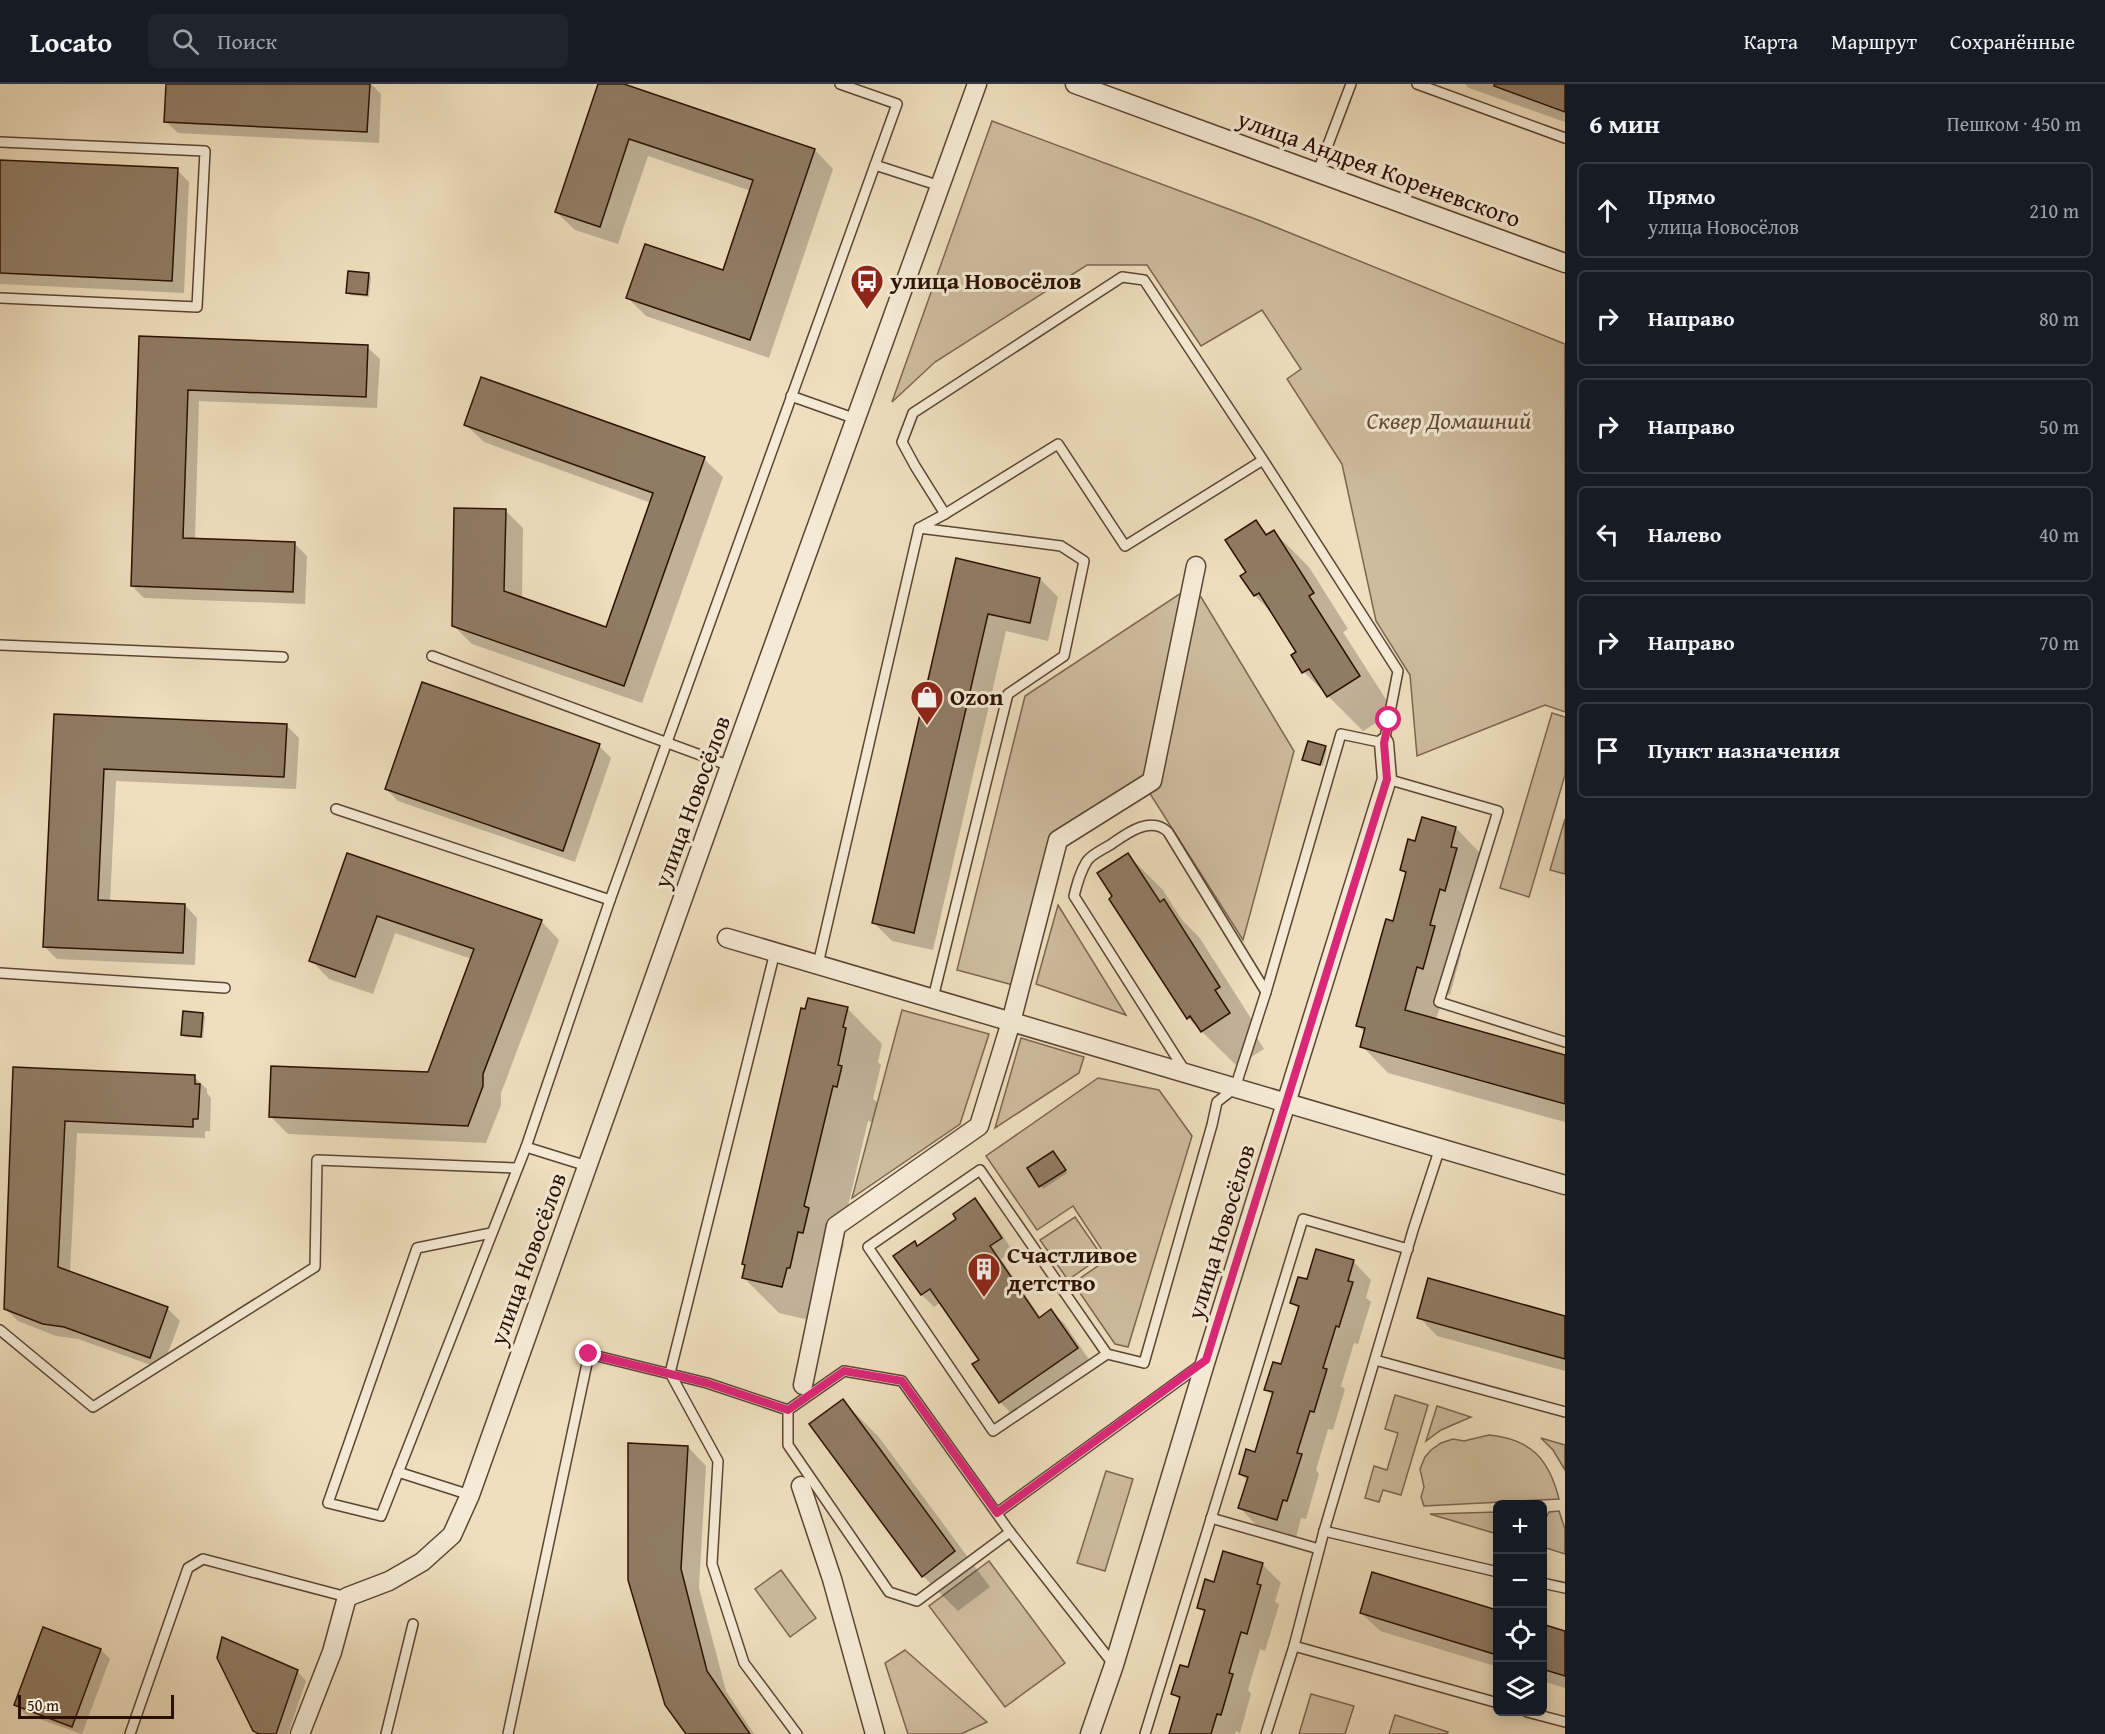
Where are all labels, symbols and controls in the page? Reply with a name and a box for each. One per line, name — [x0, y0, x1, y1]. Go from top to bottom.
search box — [148, 14, 568, 68]
text: Locato — [30, 21, 112, 62]
icon: search — [169, 25, 202, 58]
text: Поиск — [217, 25, 277, 57]
text: Карта — [1744, 26, 1798, 57]
text: Маршрут — [1831, 26, 1917, 57]
text: Сохранённые — [1950, 26, 2075, 57]
street label: улица Андрея Кореневского — [1232, 101, 1526, 236]
text: 6 мин — [1589, 104, 1660, 143]
text: Пешком · 450 m — [1947, 109, 2081, 138]
text: Прямо — [1648, 180, 1715, 212]
icon: ahead — [1591, 194, 1624, 227]
text: 210 m — [2029, 196, 2079, 225]
text: улица Новосёлов — [1648, 212, 1799, 241]
bus stop icon: улица Новосёлов — [849, 263, 885, 310]
place label: улица Новосёлов — [889, 263, 1082, 298]
icon: right — [1591, 302, 1624, 335]
text: Направо — [1648, 302, 1735, 334]
text: 80 m — [2039, 304, 2079, 333]
park label: Сквер Домашний — [1366, 403, 1532, 438]
icon: right — [1591, 410, 1624, 443]
text: Направо — [1648, 410, 1735, 442]
text: 50 m — [2039, 412, 2079, 441]
icon: left — [1591, 518, 1624, 551]
text: Налево — [1648, 518, 1721, 550]
text: 40 m — [2039, 520, 2079, 549]
icon: right — [1591, 626, 1624, 659]
text: Направо — [1648, 626, 1735, 658]
text: 70 m — [2039, 628, 2079, 657]
shop icon: Ozon — [909, 679, 945, 726]
place label: Ozon — [950, 679, 1004, 714]
route start — [1375, 706, 1401, 732]
street label: улица Новосёлов — [644, 711, 739, 894]
icon: arrive — [1591, 734, 1624, 767]
text: Пункт назначения — [1648, 734, 1840, 766]
street label: улица Новосёлов — [1177, 1140, 1264, 1325]
street label: улица Новосёлов — [480, 1168, 575, 1351]
place label: Счастливое детство — [1007, 1237, 1137, 1300]
building icon: Счастливое детство — [966, 1251, 1002, 1298]
route end — [575, 1340, 601, 1366]
map controls — [1493, 1500, 1547, 1716]
button: + — [1493, 1500, 1547, 1554]
button: − — [1493, 1554, 1547, 1608]
button: locate — [1493, 1608, 1547, 1662]
button: layers — [1493, 1662, 1547, 1716]
scale bar — [18, 1692, 174, 1720]
text: 50 m — [27, 1693, 59, 1717]

